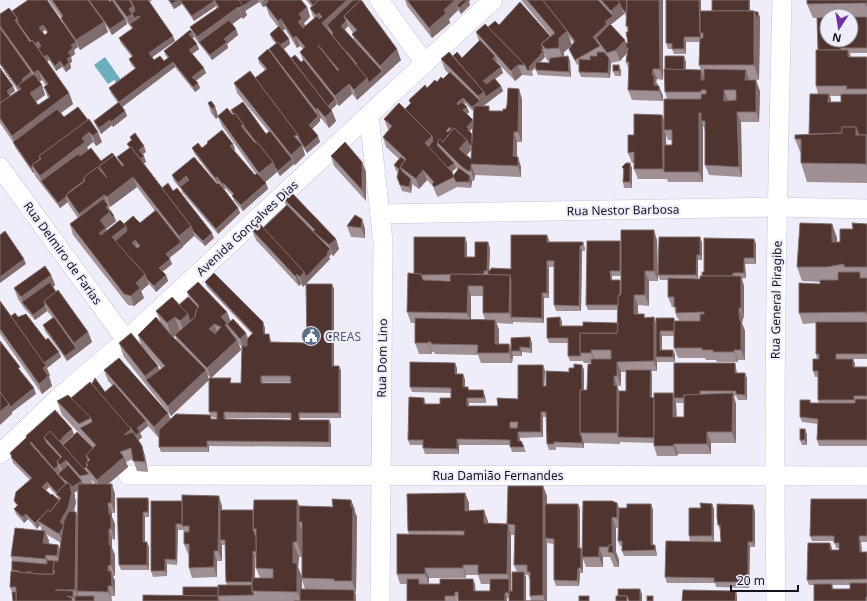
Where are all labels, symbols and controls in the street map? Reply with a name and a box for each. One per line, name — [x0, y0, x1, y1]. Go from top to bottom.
north arrow — [819, 8, 859, 48]
text: N — [831, 30, 843, 47]
street label: Avenida Gonçalves Dias — [192, 176, 302, 280]
street label: Rua Delmiro de Farias — [20, 198, 106, 308]
street label: Rua Nestor Barbosa — [567, 201, 679, 219]
street label: Rua General Piragibe — [766, 240, 786, 359]
street label: Rua Dom Lino — [373, 318, 391, 398]
public building icon: CREAS — [300, 325, 322, 347]
place label: CREAS — [325, 328, 361, 345]
street label: Rua Damião Fernandes — [432, 467, 564, 484]
scale bar — [731, 567, 798, 593]
text: 20 m — [737, 572, 765, 589]

